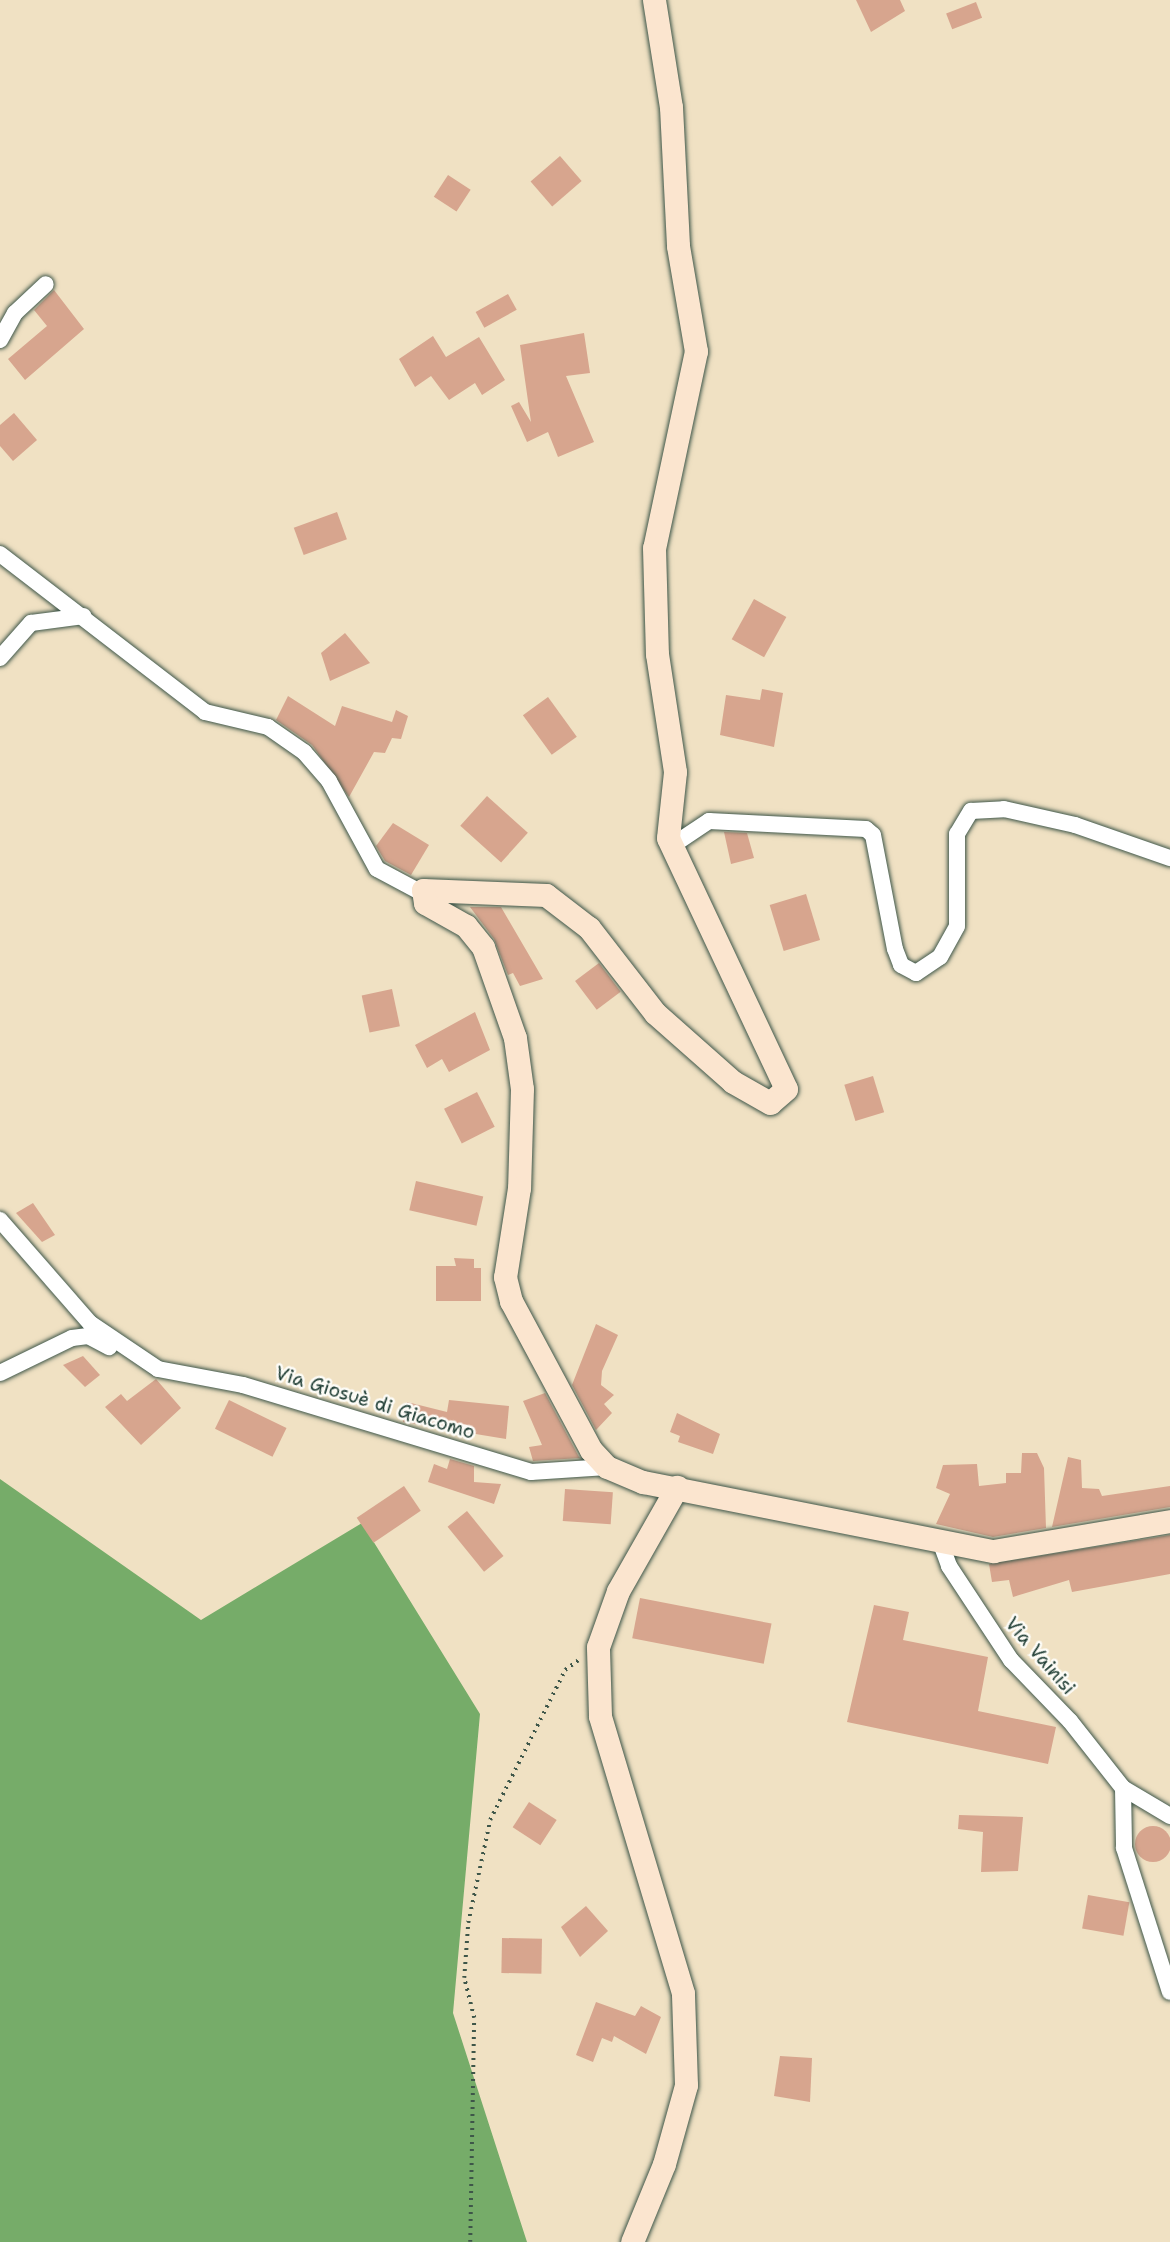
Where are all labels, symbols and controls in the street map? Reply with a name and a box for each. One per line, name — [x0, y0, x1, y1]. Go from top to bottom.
street label: Via Giosuè di Giacomo — [272, 1362, 478, 1444]
street label: Via Vainisi — [1000, 1613, 1080, 1699]

